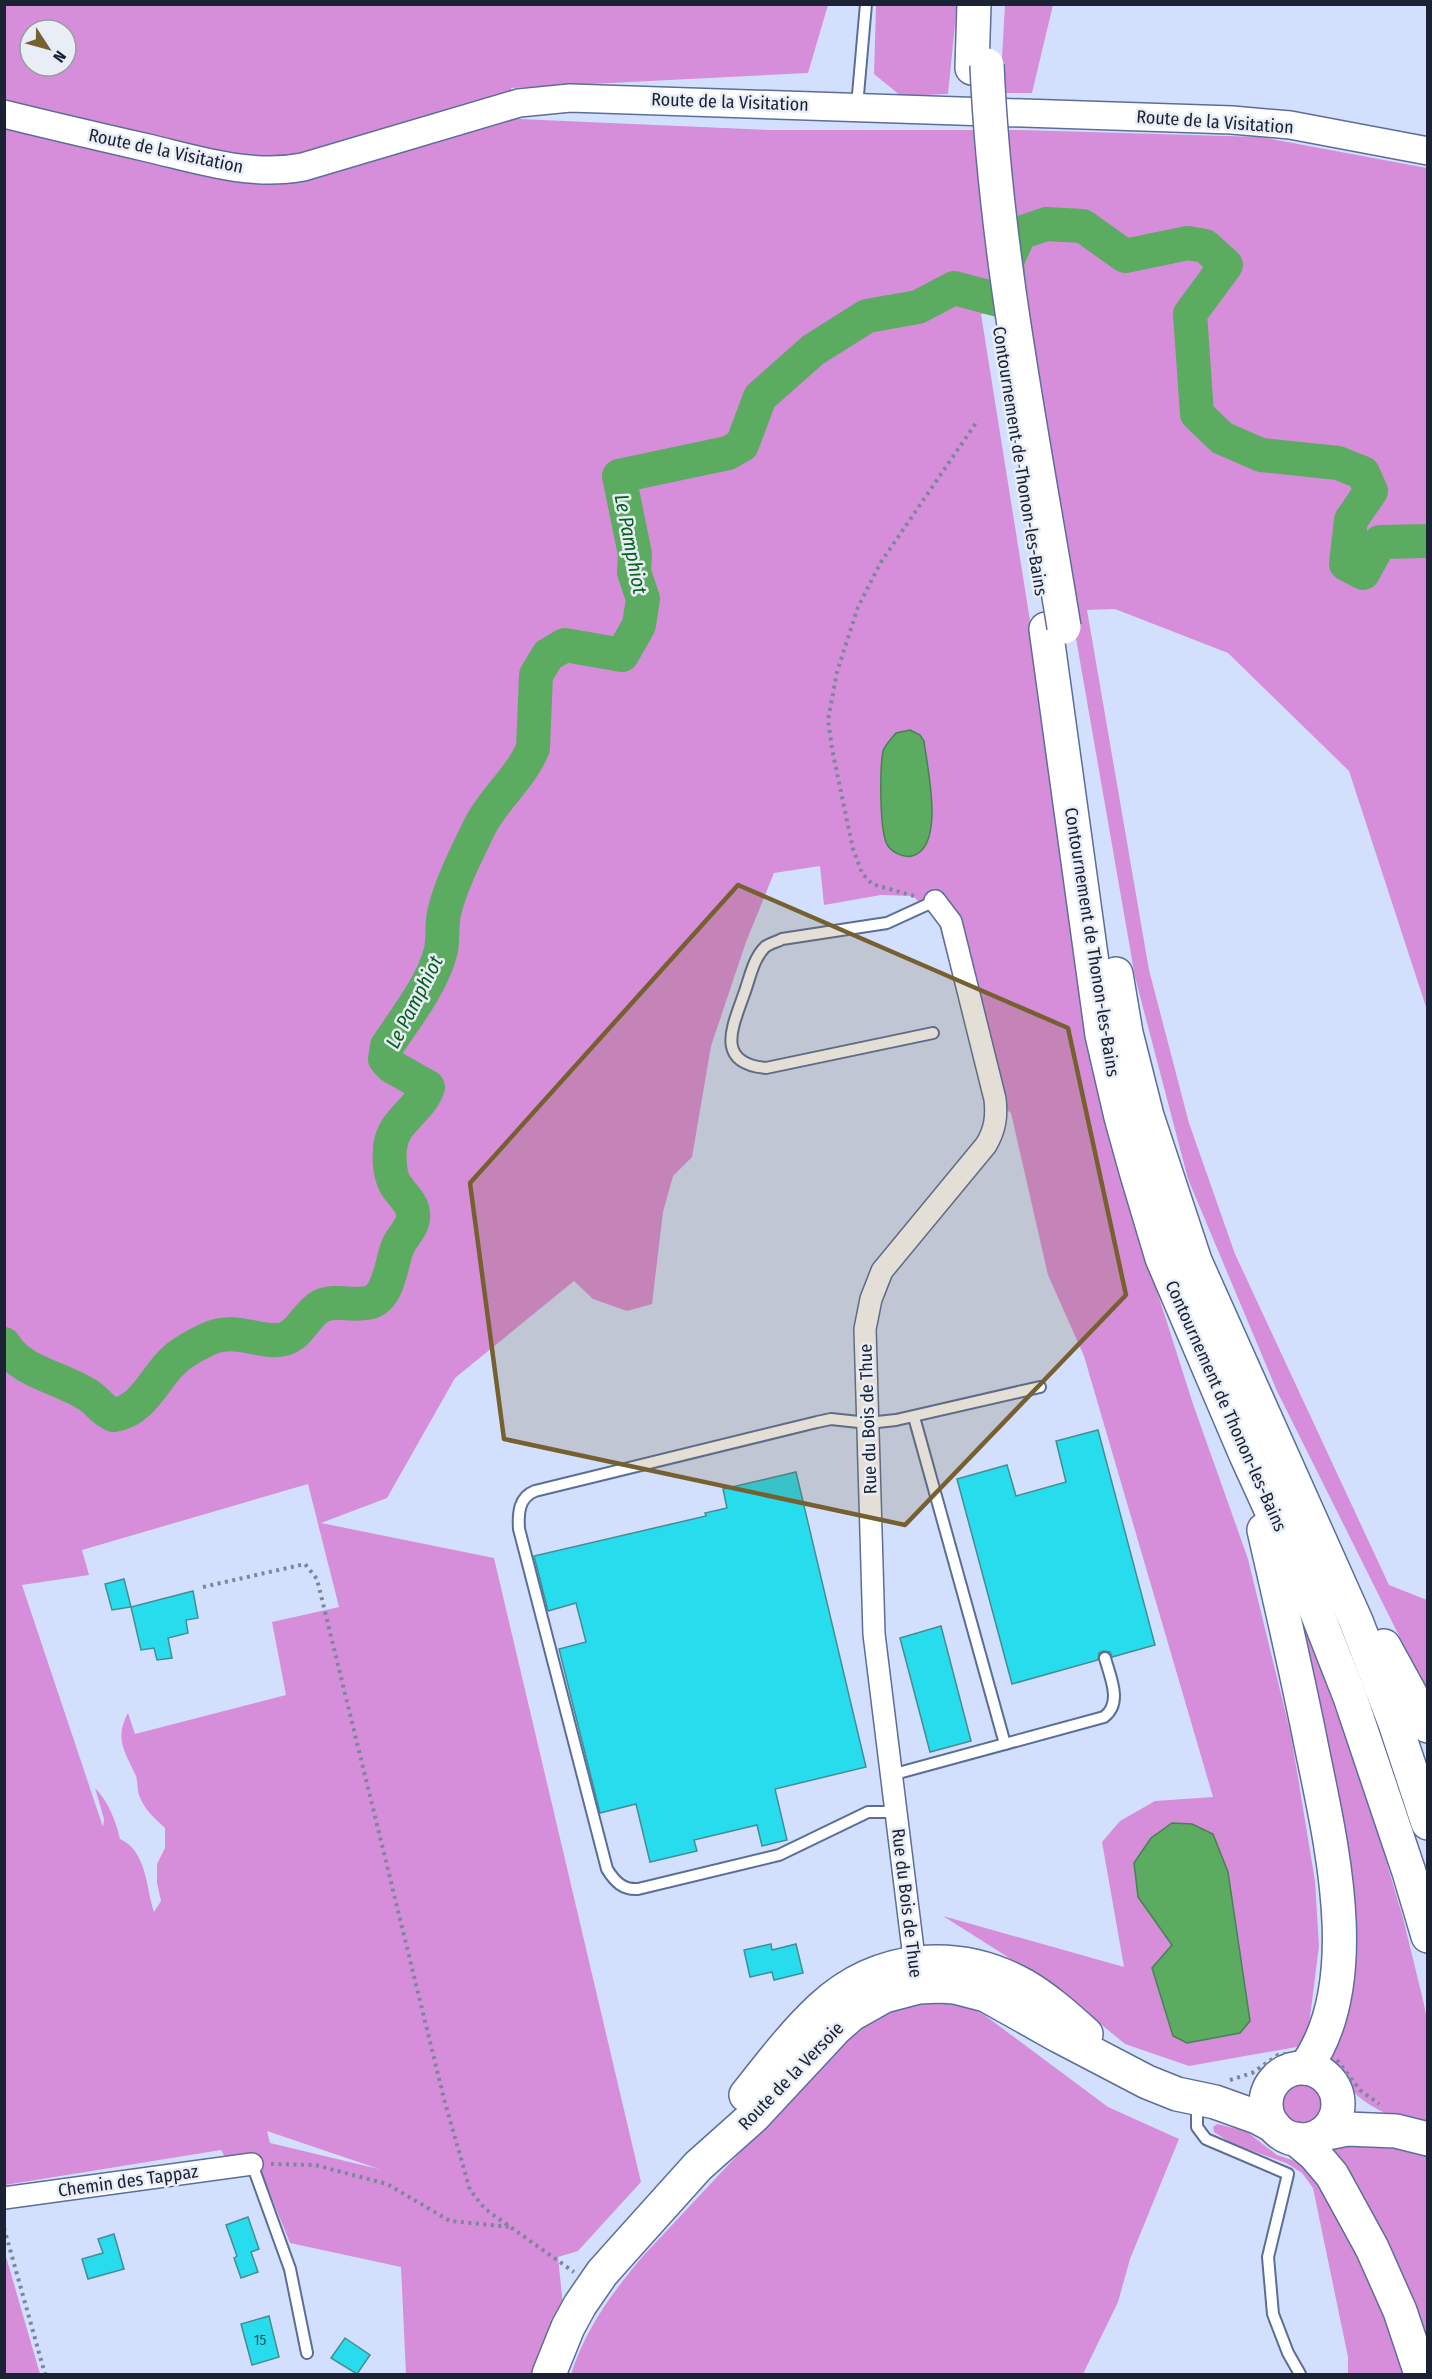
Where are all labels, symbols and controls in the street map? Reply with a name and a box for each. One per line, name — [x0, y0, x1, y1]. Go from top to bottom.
north arrow — [18, 18, 78, 78]
text: N — [49, 47, 70, 66]
street label: Route de la Visitation — [651, 88, 809, 116]
street label: Route de la Visitation — [1136, 106, 1294, 138]
street label: Route de la Visitation — [87, 124, 245, 178]
street label: Contournement de Thonon-les-Bains — [988, 325, 1052, 598]
water label: Le Pamphiot — [610, 492, 652, 596]
street label: Contournement de Thonon-les-Bains — [1060, 806, 1124, 1079]
water label: Le Pamphiot — [380, 951, 448, 1052]
street label: Contournement de Thonon-les-Bains — [1161, 1277, 1292, 1535]
street label: Rue du Bois de Thue — [854, 1343, 882, 1494]
street label: Rue du Bois de Thue — [887, 1827, 927, 1979]
street label: Route de la Versoie — [734, 2017, 848, 2135]
street label: Chemin des Tappaz — [57, 2160, 199, 2202]
house number: 15 — [254, 2331, 266, 2349]

